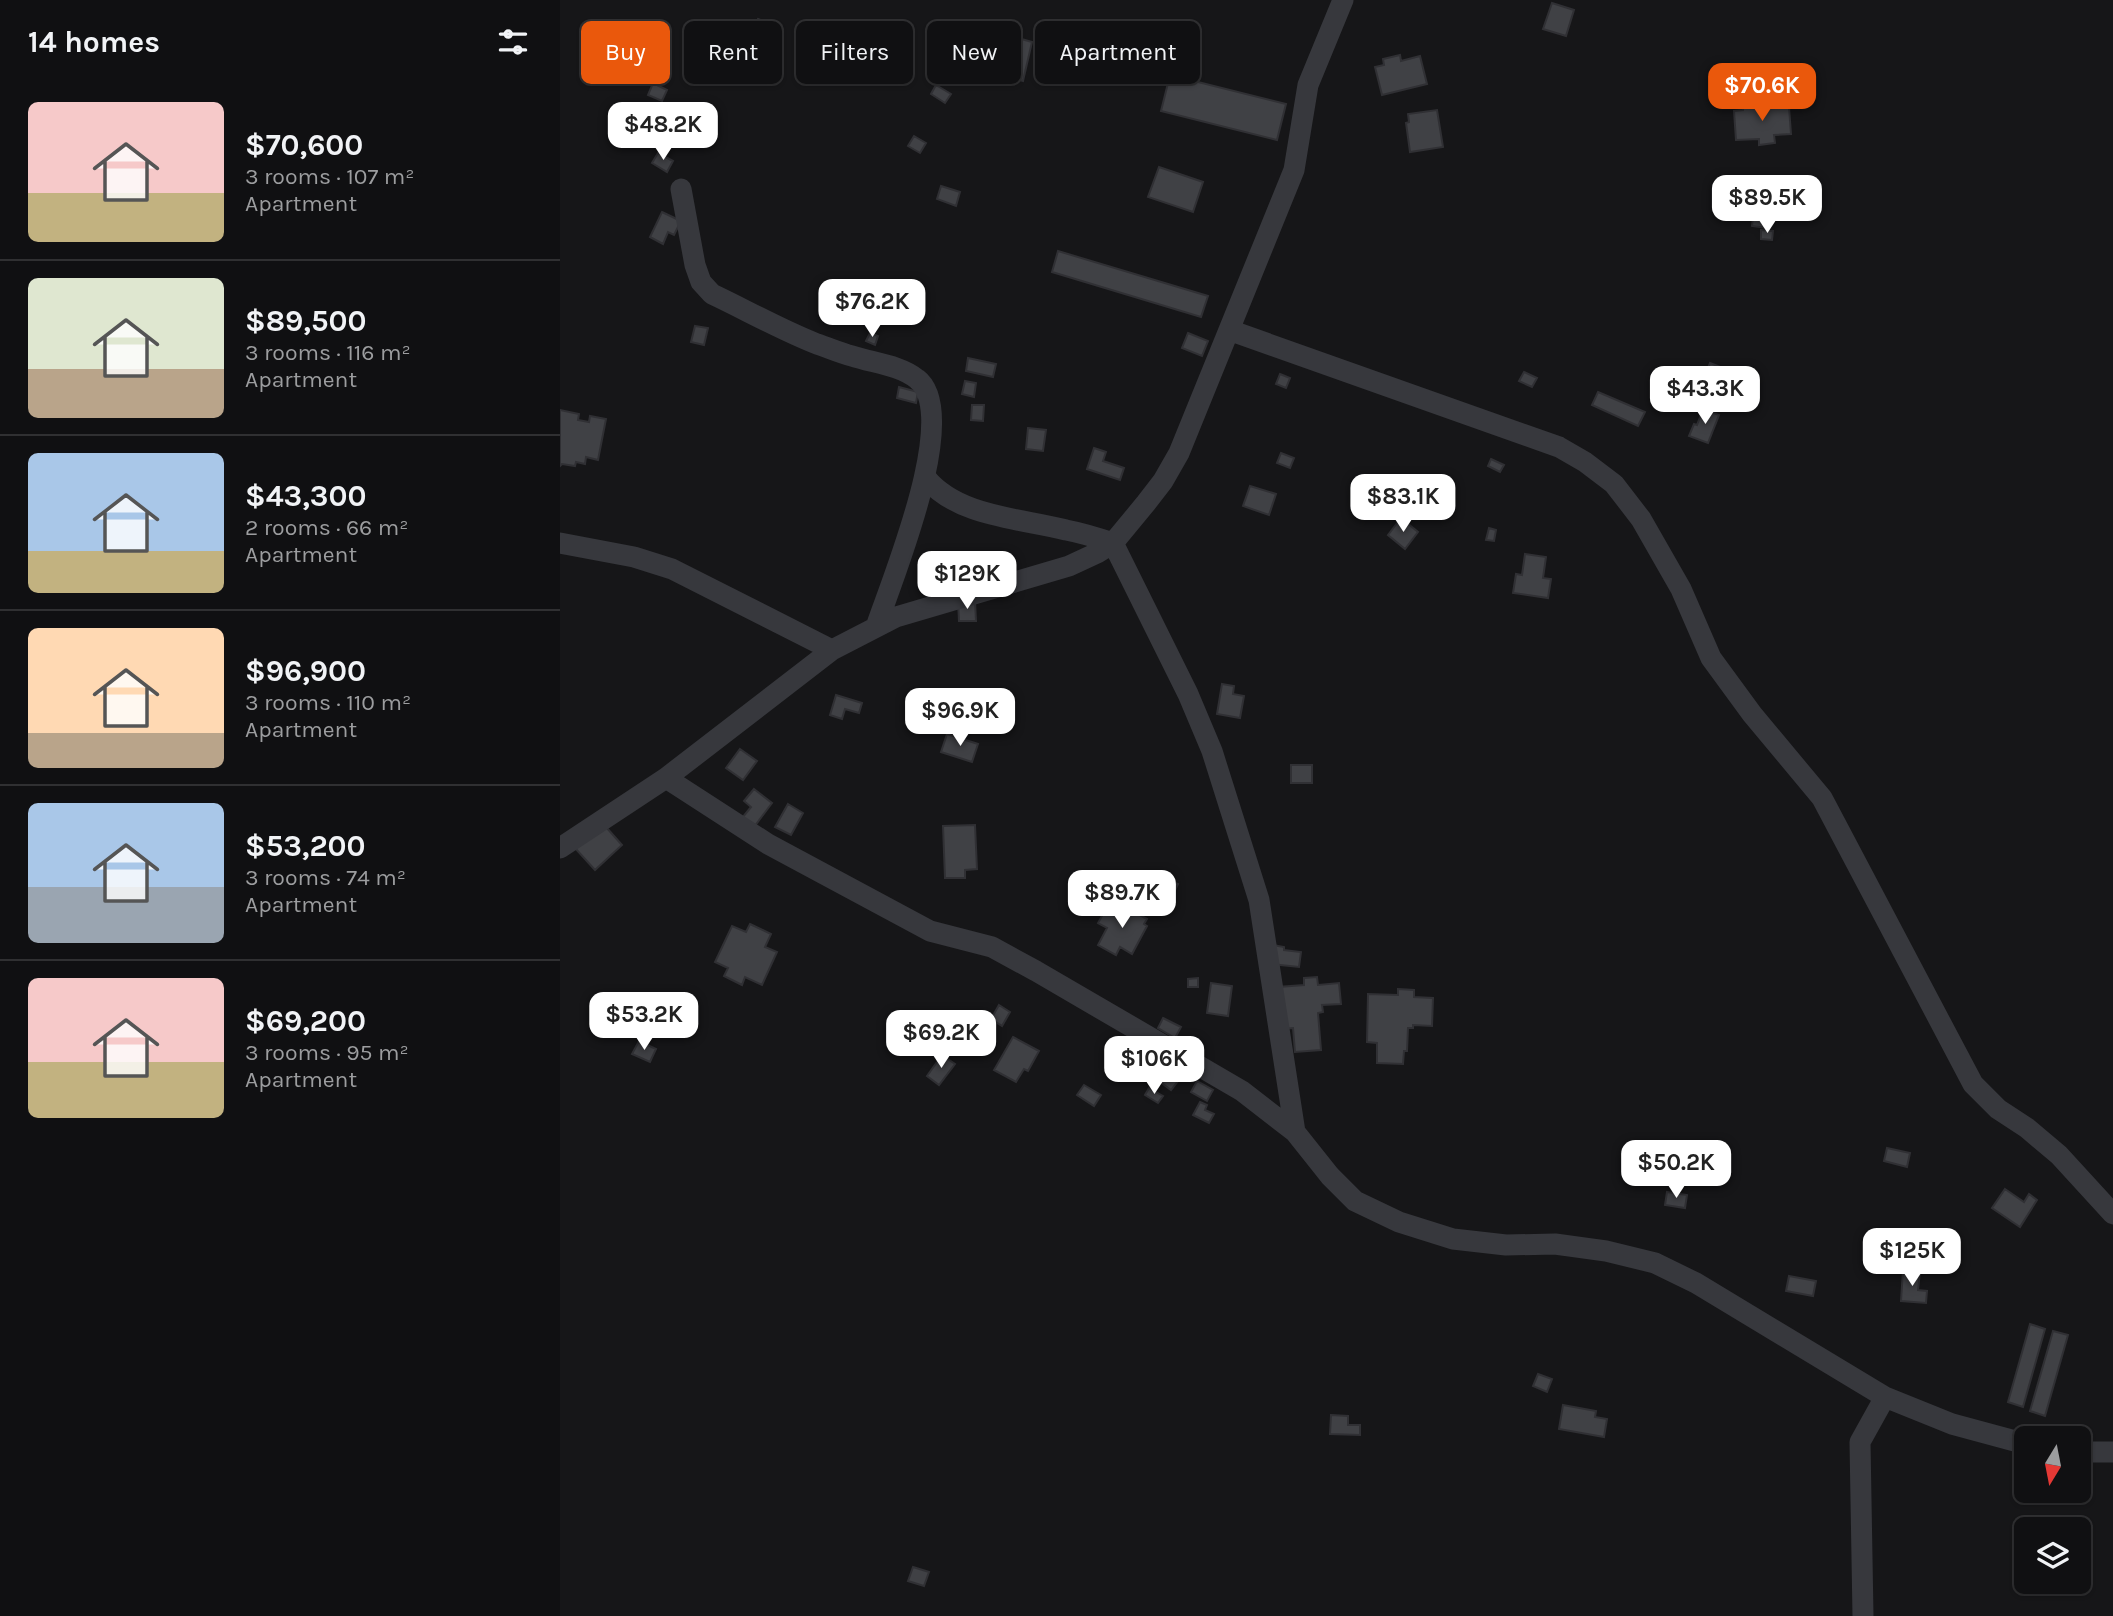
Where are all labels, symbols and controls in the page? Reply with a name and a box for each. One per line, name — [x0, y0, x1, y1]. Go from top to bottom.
chip: Buy — [581, 21, 670, 84]
chip: Rent — [684, 21, 782, 84]
chip: Filters — [796, 21, 913, 84]
chip: New — [927, 21, 1021, 84]
chip: Apartment — [1035, 21, 1200, 84]
icon: filters — [494, 23, 532, 61]
text: 14 homes — [28, 24, 160, 60]
pin: $70.6K — [1705, 64, 1819, 123]
text: $70.6K — [1724, 72, 1800, 99]
pin: $48.2K — [606, 102, 720, 162]
text: $48.2K — [624, 111, 702, 138]
text: $70,600 — [245, 127, 363, 163]
icon: home — [84, 130, 168, 214]
text: 3 rooms · 107 m² — [245, 163, 414, 190]
pin: $89.5K — [1710, 176, 1824, 235]
text: $89.5K — [1728, 184, 1806, 211]
text: Apartment — [245, 190, 357, 217]
pin: $76.2K — [815, 280, 929, 339]
text: $76.2K — [834, 288, 910, 315]
text: $89,500 — [245, 303, 366, 339]
icon: home — [84, 306, 168, 390]
text: 3 rooms · 116 m² — [245, 339, 411, 366]
text: Apartment — [245, 366, 357, 393]
pin: $43.3K — [1648, 366, 1762, 426]
text: $43.3K — [1666, 375, 1744, 402]
pin: $83.1K — [1346, 475, 1460, 534]
text: $43,300 — [245, 478, 366, 514]
icon: home — [84, 481, 168, 565]
text: $83.1K — [1366, 483, 1440, 510]
text: 2 rooms · 66 m² — [245, 514, 408, 541]
text: Apartment — [245, 541, 357, 568]
pin: $129K — [918, 552, 1016, 611]
text: $129K — [933, 560, 1001, 587]
text: $96,900 — [245, 653, 366, 689]
icon: home — [84, 656, 168, 740]
pin: $96.9K — [903, 688, 1017, 748]
text: 3 rooms · 110 m² — [245, 689, 411, 716]
text: $96.9K — [921, 697, 999, 724]
text: Apartment — [245, 716, 357, 743]
text: $53,200 — [245, 828, 365, 864]
icon: home — [84, 831, 168, 915]
text: 3 rooms · 74 m² — [245, 864, 406, 891]
pin: $89.7K — [1065, 870, 1179, 930]
text: $89.7K — [1084, 879, 1160, 906]
text: Apartment — [245, 891, 357, 918]
pin: $53.2K — [587, 992, 701, 1052]
text: $53.2K — [605, 1001, 683, 1028]
text: $69,200 — [245, 1003, 366, 1039]
icon: home — [84, 1006, 168, 1090]
pin: $69.2K — [884, 1010, 998, 1070]
text: $69.2K — [902, 1019, 980, 1046]
pin: $106K — [1105, 1036, 1203, 1096]
text: 3 rooms · 95 m² — [245, 1039, 409, 1066]
text: $106K — [1120, 1045, 1188, 1072]
text: Apartment — [245, 1066, 357, 1093]
pin: $50.2K — [1619, 1140, 1733, 1200]
text: $50.2K — [1637, 1149, 1715, 1176]
pin: $125K — [1863, 1228, 1961, 1288]
text: $125K — [1879, 1237, 1945, 1264]
north arrow — [2014, 1426, 2091, 1503]
map controls — [2014, 1426, 2091, 1594]
button: layers — [2014, 1517, 2091, 1594]

